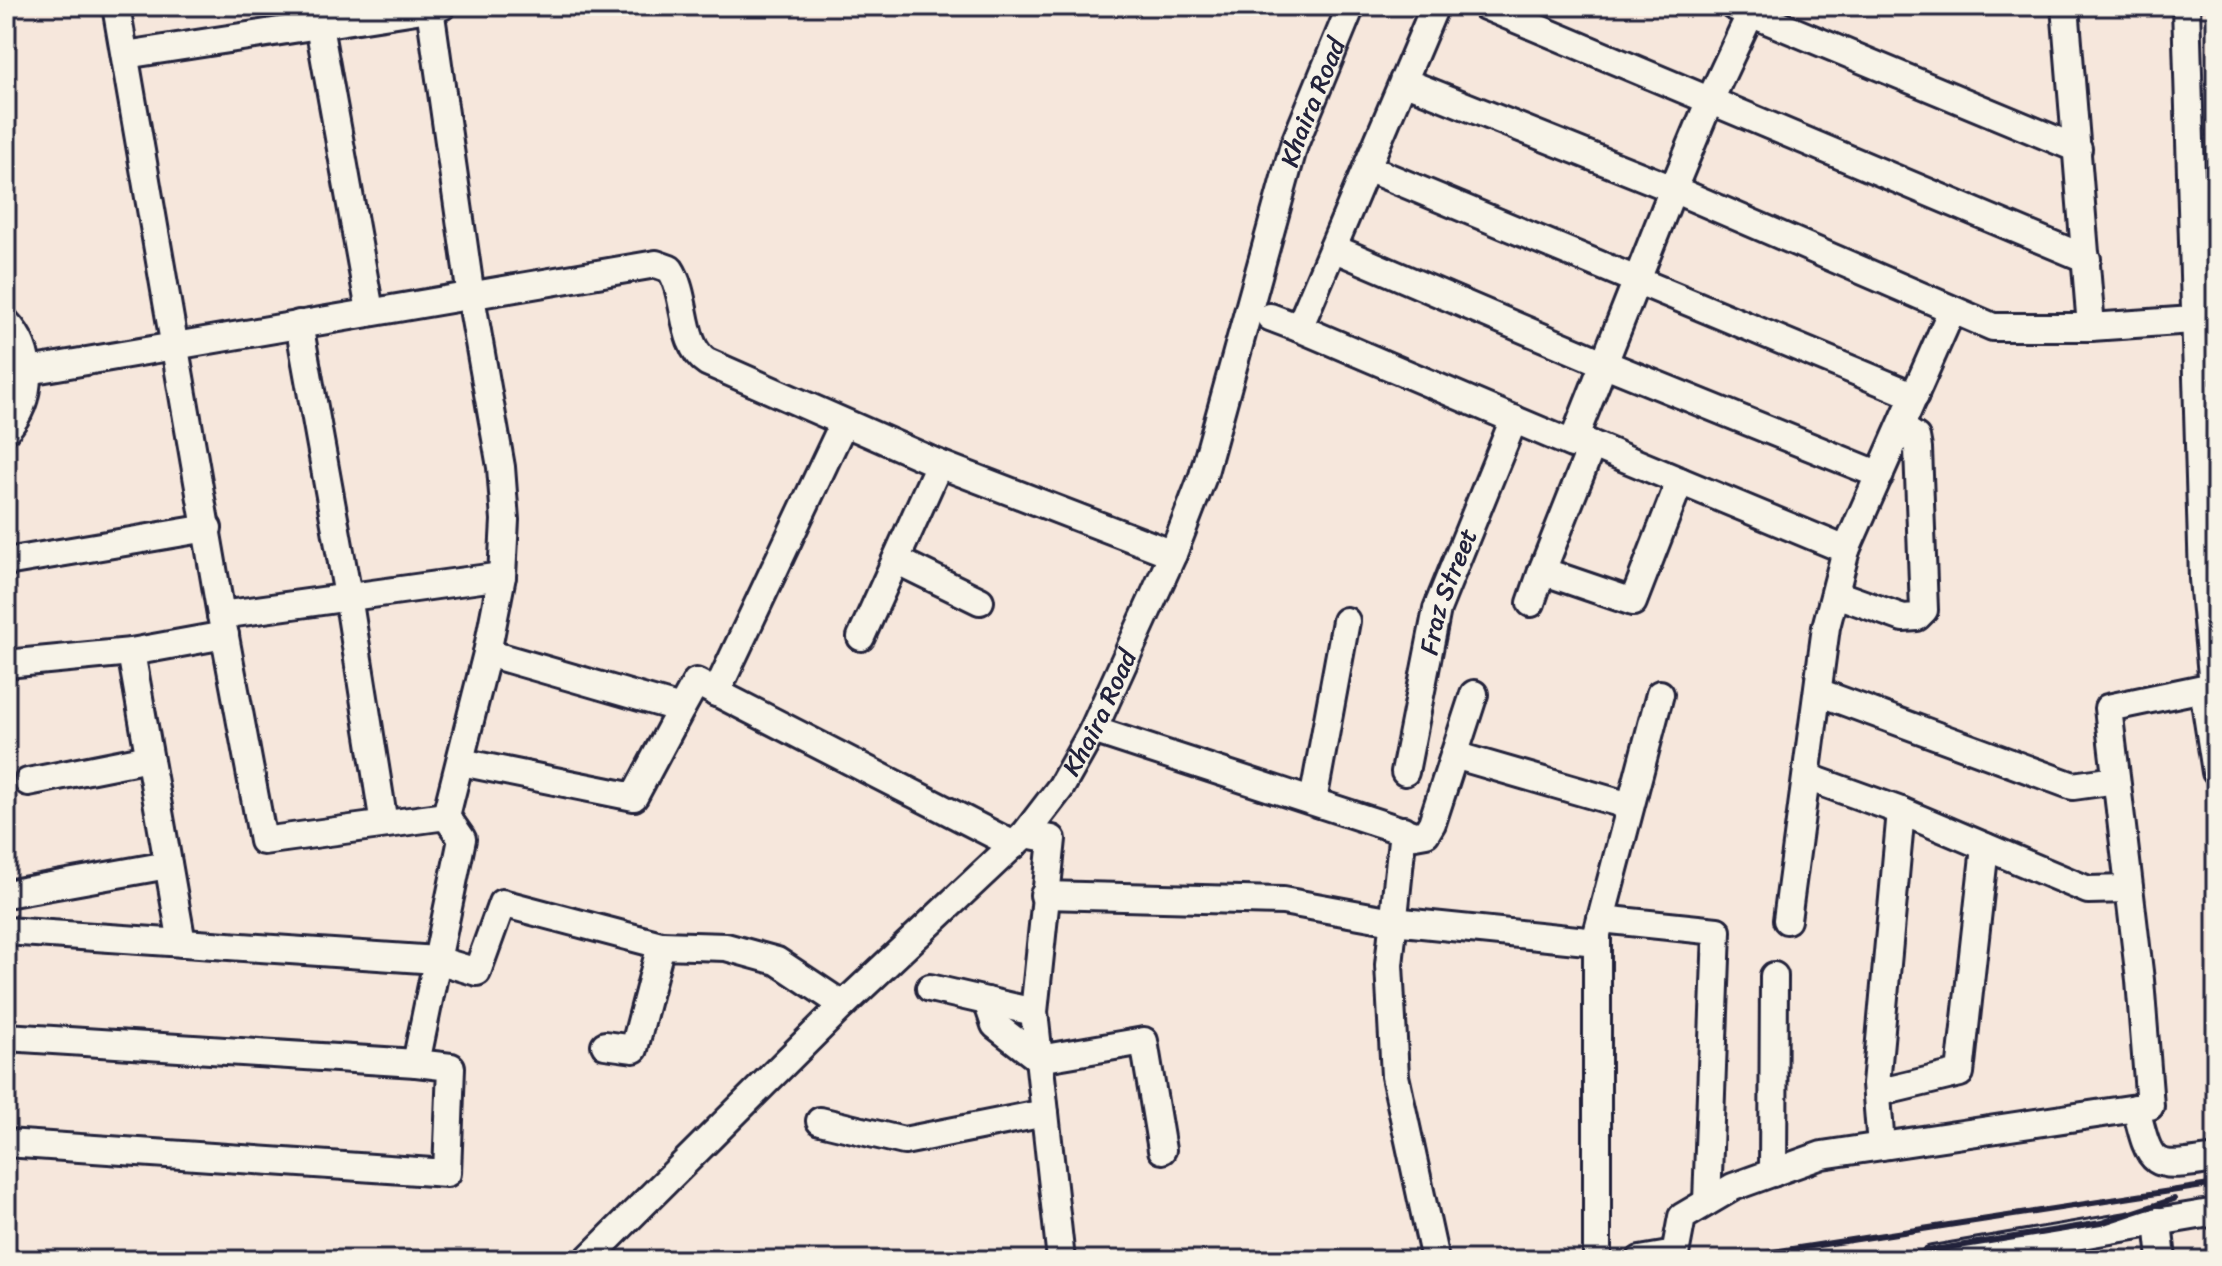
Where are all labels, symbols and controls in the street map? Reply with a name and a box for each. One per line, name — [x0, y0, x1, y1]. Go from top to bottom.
street label: Khaira Road — [1266, 29, 1359, 172]
street label: Fraz Street — [1406, 521, 1491, 659]
street label: Khaira Road — [1049, 640, 1151, 785]

